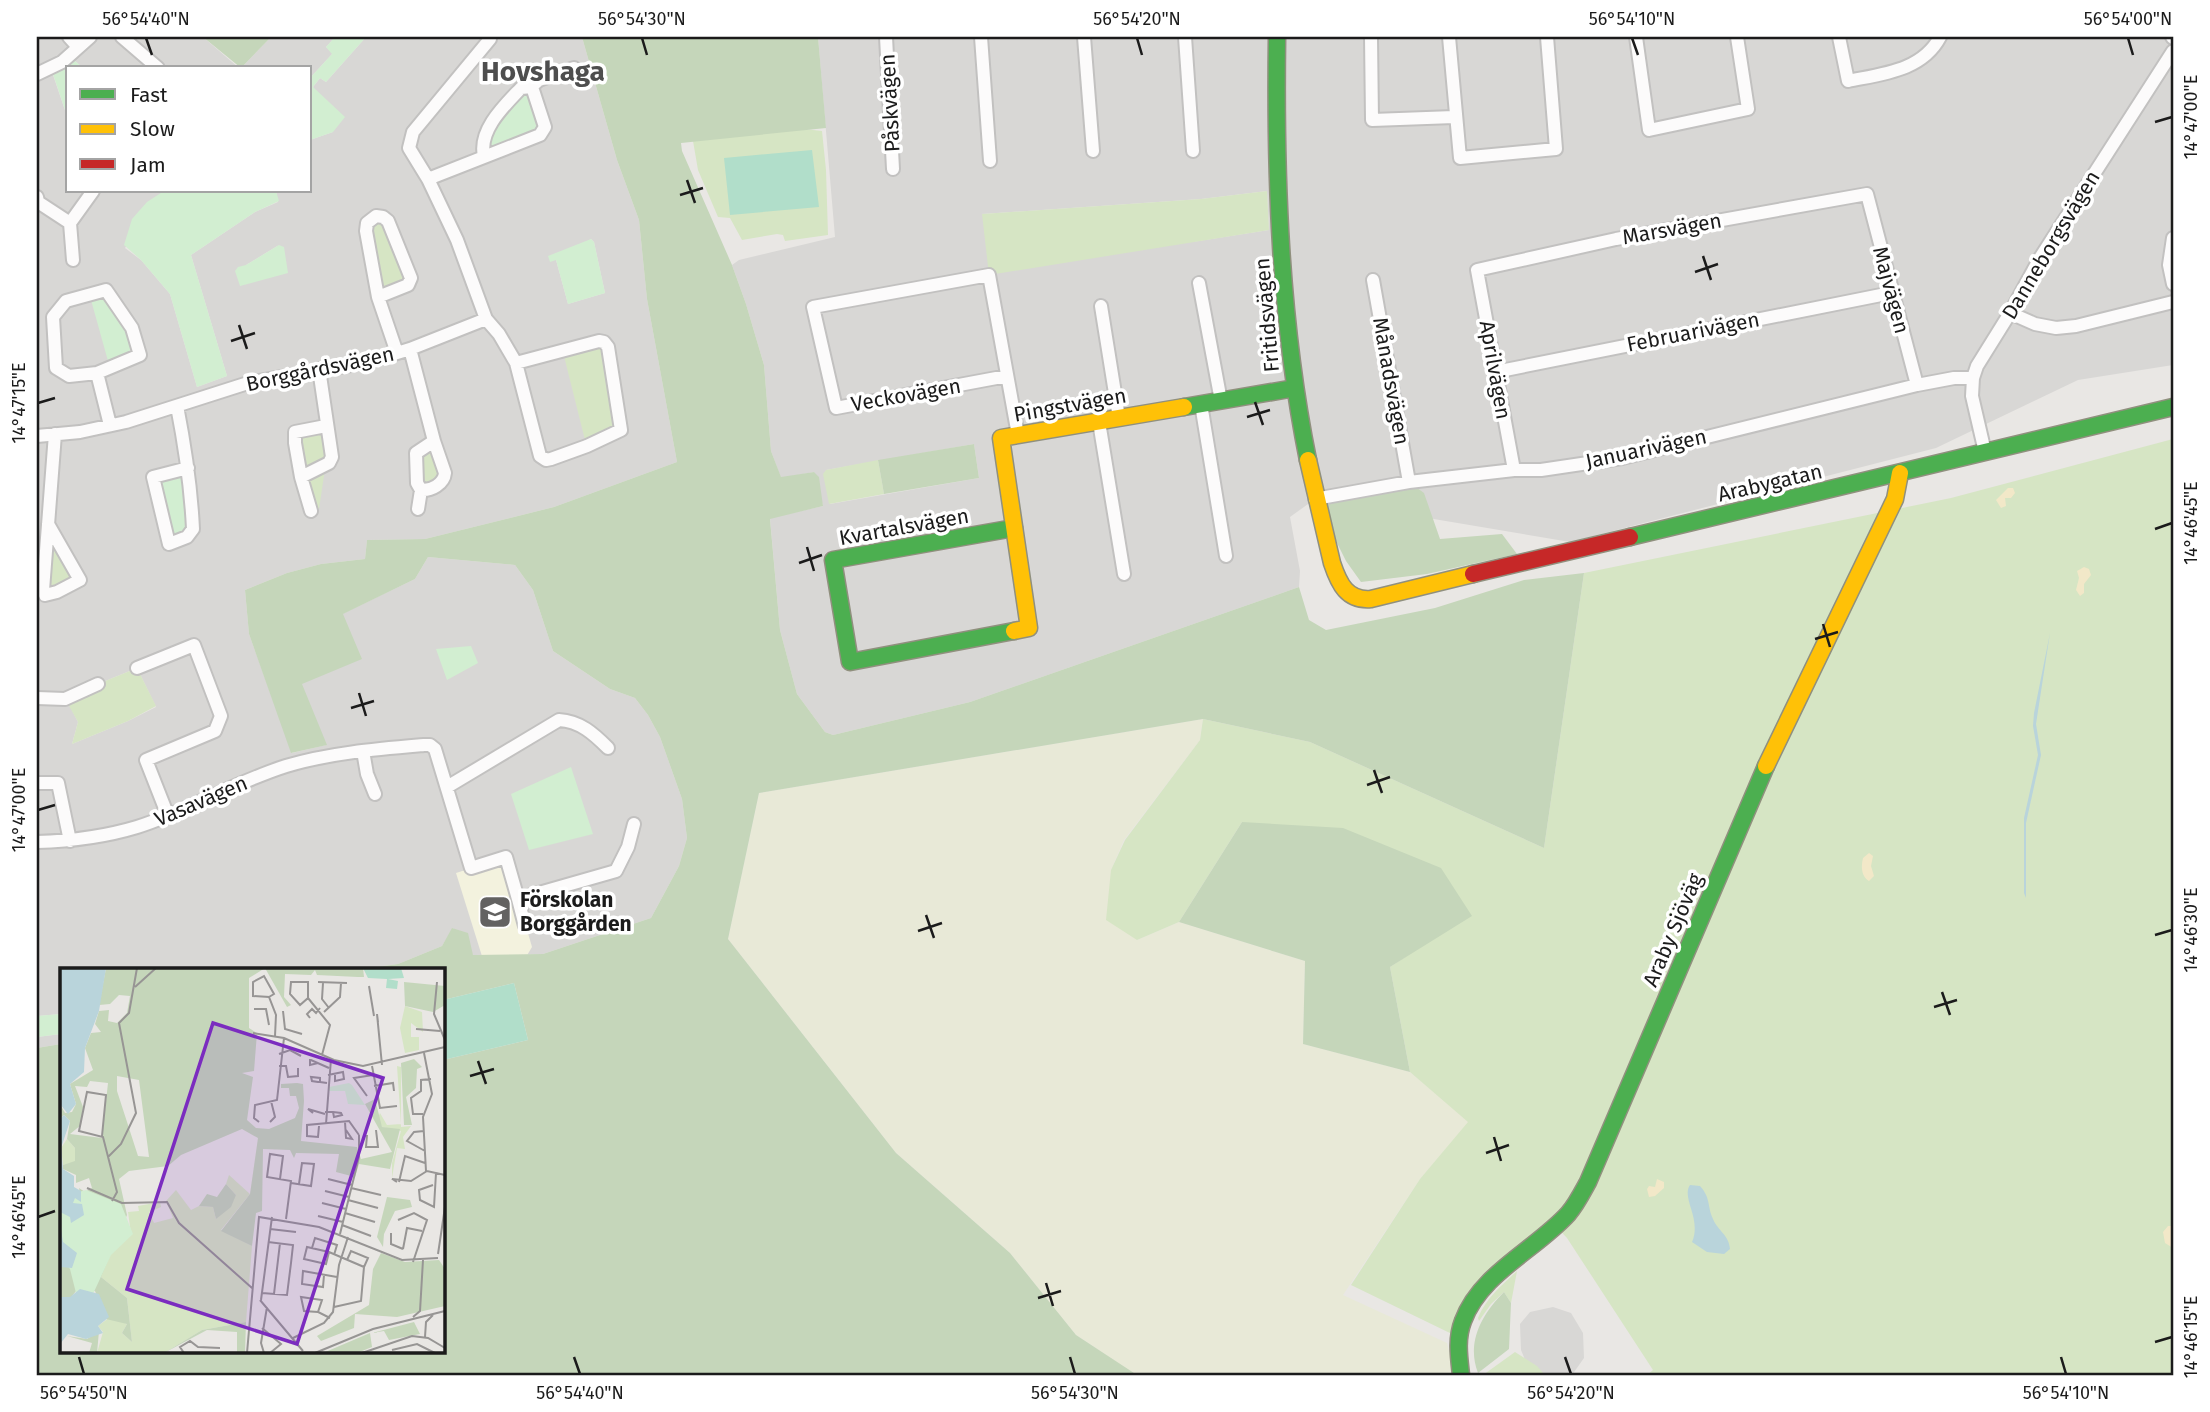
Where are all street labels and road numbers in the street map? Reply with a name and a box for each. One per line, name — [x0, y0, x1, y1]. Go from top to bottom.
street label: Påskvägen — [874, 53, 906, 153]
street label: Danneborgsvägen — [1996, 166, 2106, 324]
street label: Marsvägen — [1620, 207, 1724, 251]
street label: Majvägen — [1867, 244, 1915, 336]
street label: Fritidsvägen — [1249, 257, 1285, 373]
street label: Februarivägen — [1624, 306, 1762, 358]
street label: Månadsvägen — [1367, 315, 1415, 447]
street label: Aprilvägen — [1474, 318, 1516, 422]
street label: Borggårdsvägen — [244, 341, 396, 397]
street label: Veckovägen — [849, 373, 963, 417]
street label: Pingstvägen — [1012, 382, 1128, 428]
street label: Januarivägen — [1583, 423, 1709, 475]
street label: Arabygatan — [1715, 458, 1825, 508]
street label: Kvartalsvägen — [837, 503, 971, 551]
street label: Vasavägen — [151, 770, 251, 832]
street label: Araby Sjöväg — [1637, 869, 1709, 991]

